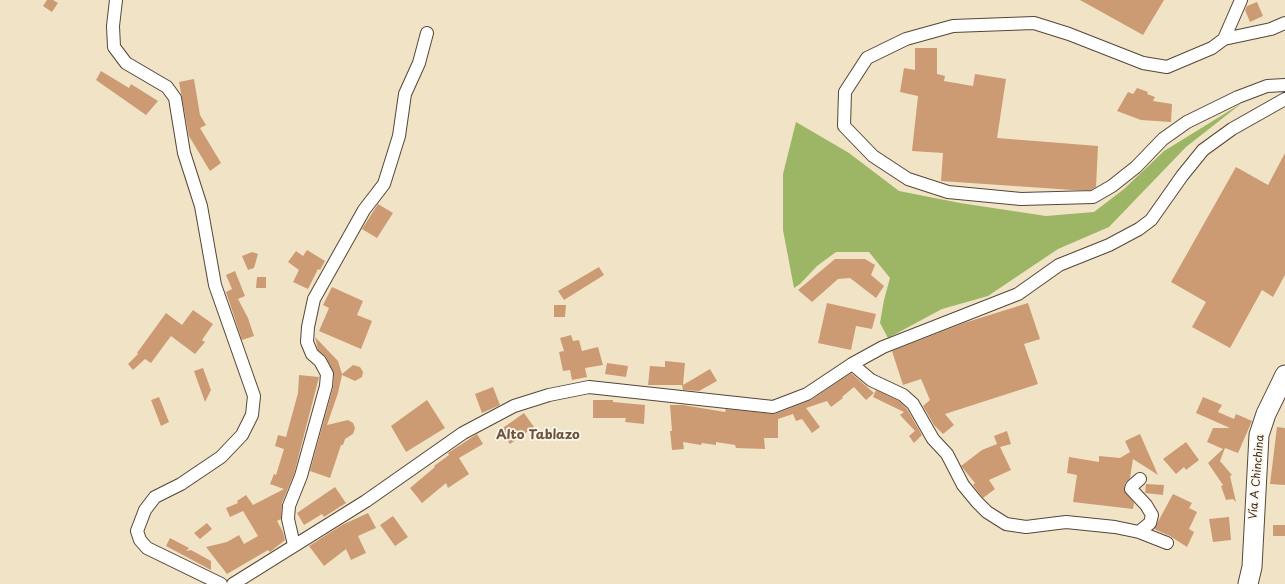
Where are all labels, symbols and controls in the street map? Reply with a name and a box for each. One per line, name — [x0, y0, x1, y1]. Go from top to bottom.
district label: Alto Tablazo — [496, 427, 580, 443]
street label: Vía A Chinchina — [1247, 434, 1267, 520]

